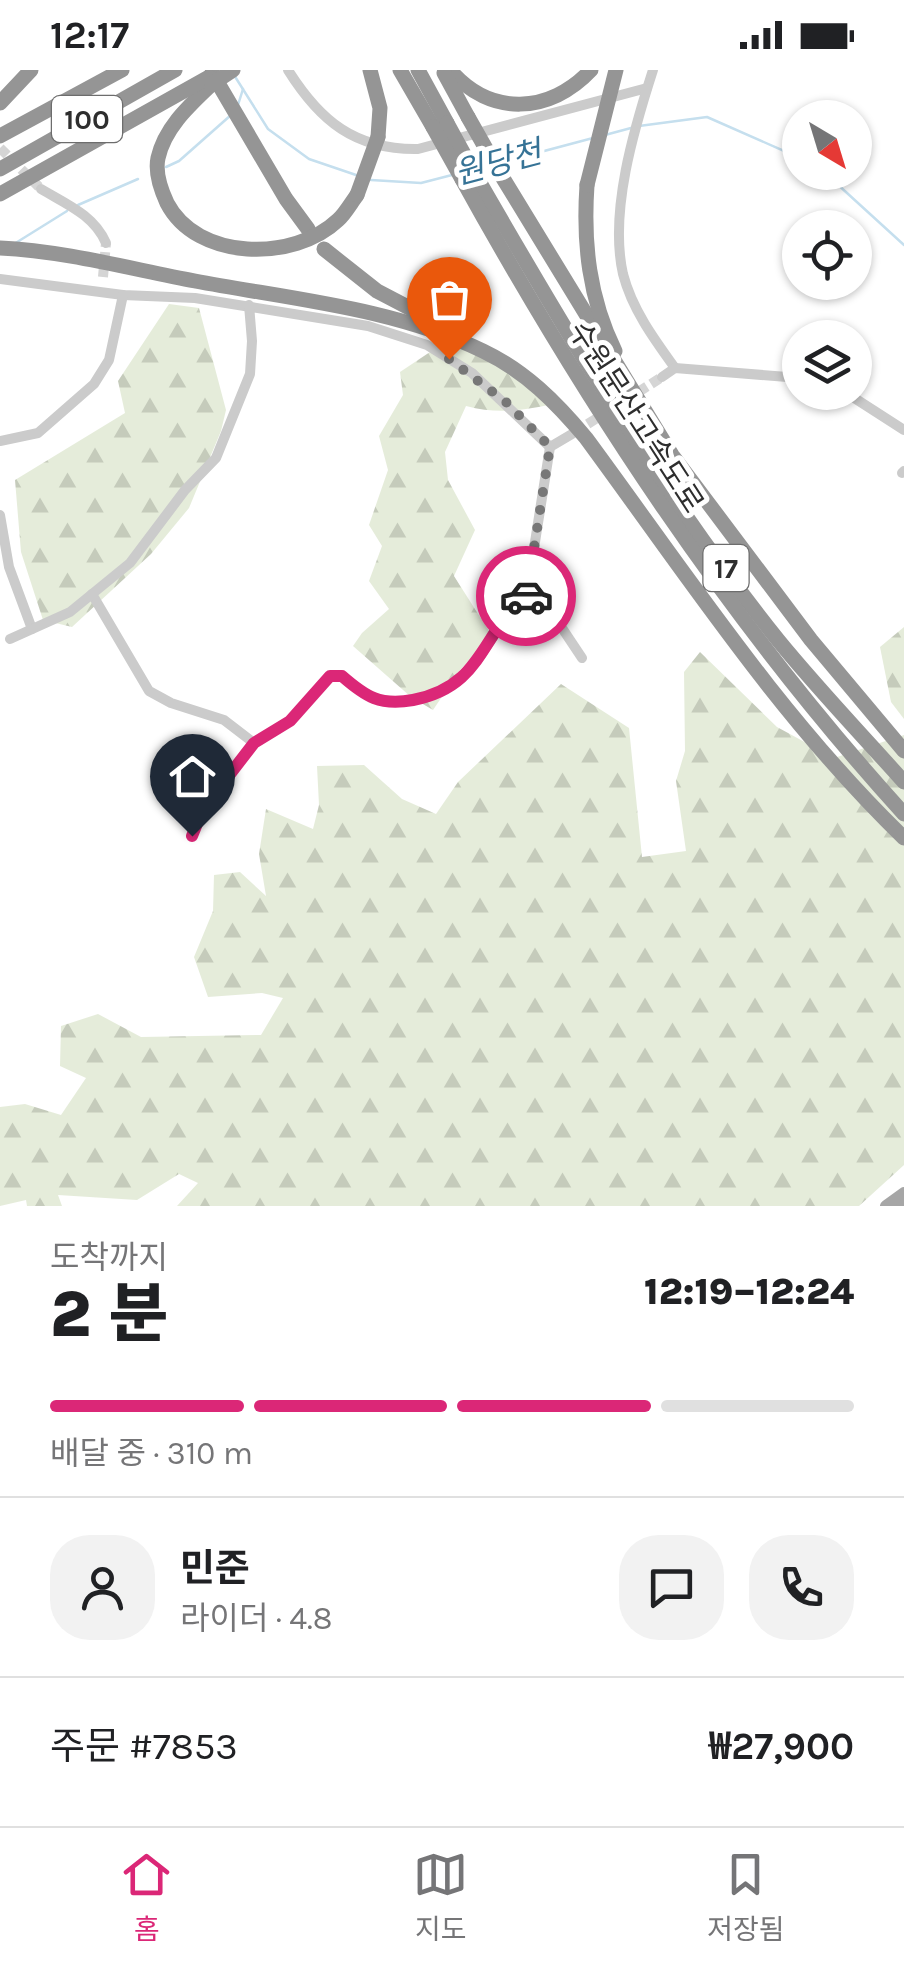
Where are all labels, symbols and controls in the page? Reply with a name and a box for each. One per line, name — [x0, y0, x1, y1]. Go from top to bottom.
text: 12:17 — [50, 13, 129, 58]
road number: 100 — [52, 96, 122, 142]
north arrow — [782, 100, 872, 190]
map controls — [782, 100, 872, 410]
water label: 원당천 — [451, 133, 549, 192]
button: locate — [782, 210, 872, 300]
pin — [407, 257, 492, 360]
icon: bag — [422, 272, 477, 327]
street label: 수원문산고속도로 — [561, 315, 711, 519]
button: layers — [782, 320, 872, 410]
road number: 17 — [704, 545, 748, 591]
courier — [476, 546, 576, 646]
icon: car — [499, 569, 554, 624]
pin — [150, 734, 235, 837]
icon: home — [165, 749, 220, 804]
text: 도착까지 — [50, 1239, 168, 1276]
text: 12:19–12:24 — [644, 1269, 854, 1314]
text: 2 분 — [50, 1276, 168, 1352]
text: 배달 중 · 310 m — [50, 1435, 253, 1472]
button: person — [50, 1535, 155, 1640]
button: chat — [619, 1535, 724, 1640]
button: phone — [749, 1535, 854, 1640]
text: 민준 — [180, 1546, 250, 1591]
text: 라이더 · 4.8 — [180, 1600, 332, 1637]
text: 주문 #7853 — [50, 1724, 238, 1769]
text: ₩27,900 — [709, 1724, 854, 1769]
tab: 홈 — [119, 1847, 174, 1947]
tab: 지도 — [413, 1847, 468, 1947]
tab: 저장됨 — [707, 1847, 785, 1947]

